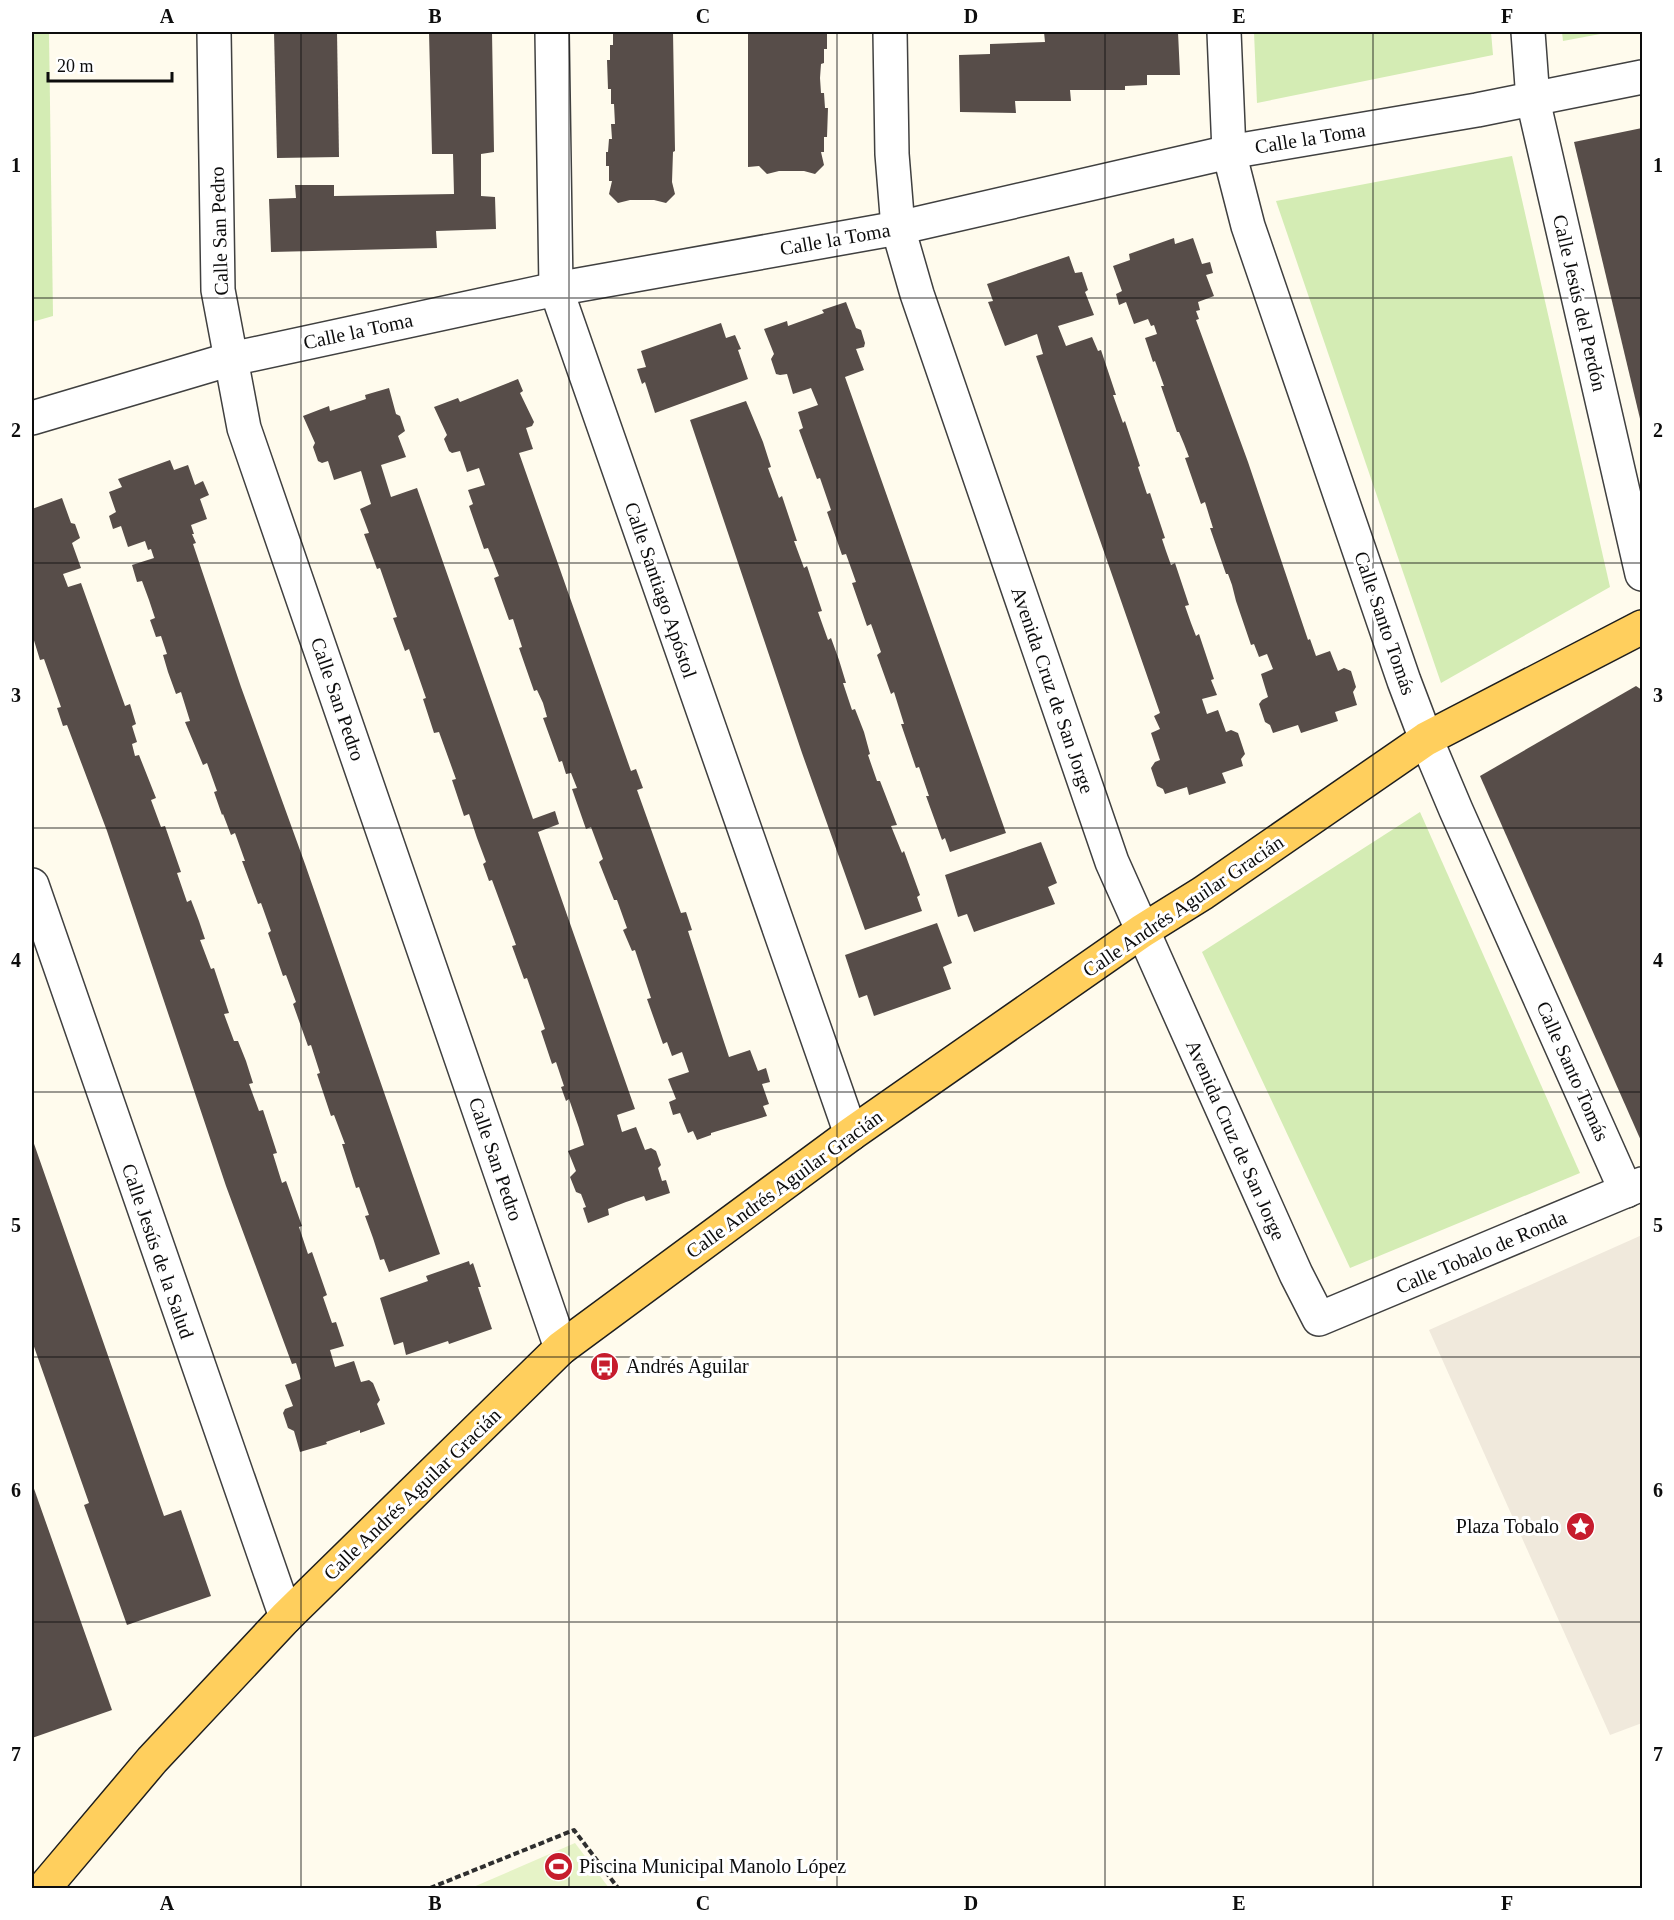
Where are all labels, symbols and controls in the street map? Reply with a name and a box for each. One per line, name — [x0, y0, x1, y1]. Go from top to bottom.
text: A — [160, 5, 175, 27]
text: B — [428, 5, 442, 27]
text: C — [696, 5, 710, 27]
text: D — [964, 5, 978, 27]
text: E — [1232, 5, 1246, 27]
text: F — [1501, 5, 1513, 27]
scale bar — [48, 45, 172, 83]
text: 20 m — [57, 56, 94, 76]
street label: Calle la Toma — [1253, 118, 1367, 158]
text: 1 — [11, 154, 21, 176]
text: 1 — [1653, 154, 1663, 176]
street label: Calle San Pedro — [206, 166, 232, 296]
street label: Calle Jesús del Perdón — [1549, 213, 1611, 393]
street label: Calle la Toma — [778, 218, 892, 260]
street label: Calle la Toma — [301, 309, 415, 353]
text: 2 — [11, 419, 21, 441]
text: 2 — [1653, 419, 1663, 441]
street label: Calle Santiago Apóstol — [620, 499, 702, 682]
street label: Calle Santo Tomás — [1350, 548, 1420, 698]
street label: Avenida Cruz de San Jorge — [1006, 584, 1099, 797]
street label: Calle San Pedro — [307, 634, 369, 764]
text: 3 — [11, 684, 21, 706]
text: 3 — [1653, 684, 1663, 706]
street label: Calle Andrés Aguilar Gracián — [1079, 831, 1288, 982]
text: 4 — [11, 949, 21, 971]
text: 4 — [1653, 949, 1663, 971]
street label: Calle Santo Tomás — [1532, 998, 1614, 1144]
street label: Avenida Cruz de San Jorge — [1181, 1036, 1290, 1244]
street label: Calle San Pedro — [465, 1094, 527, 1224]
street label: Calle Andrés Aguilar Gracián — [682, 1105, 887, 1263]
street label: Calle Jesús de la Salud — [118, 1161, 198, 1341]
street label: Calle Tobalo de Ronda — [1392, 1206, 1570, 1298]
text: 5 — [11, 1214, 21, 1236]
text: 5 — [1653, 1214, 1663, 1236]
bus stop icon: Andrés Aguilar — [589, 1350, 621, 1382]
place label: Andrés Aguilar — [626, 1355, 749, 1378]
street label: Calle Andrés Aguilar Gracián — [319, 1404, 506, 1585]
text: 6 — [11, 1479, 21, 1501]
text: 6 — [1653, 1479, 1663, 1501]
place icon: Plaza Tobalo — [1564, 1510, 1596, 1542]
place label: Plaza Tobalo — [1456, 1515, 1559, 1537]
text: 7 — [11, 1743, 21, 1765]
text: 7 — [1653, 1743, 1663, 1765]
sports icon: Piscina Municipal Manolo López — [542, 1850, 574, 1882]
place label: Piscina Municipal Manolo López — [579, 1855, 846, 1878]
text: A — [160, 1892, 175, 1914]
text: B — [428, 1892, 442, 1914]
text: C — [696, 1892, 710, 1914]
text: D — [964, 1892, 978, 1914]
text: E — [1232, 1892, 1246, 1914]
text: F — [1501, 1892, 1513, 1914]

